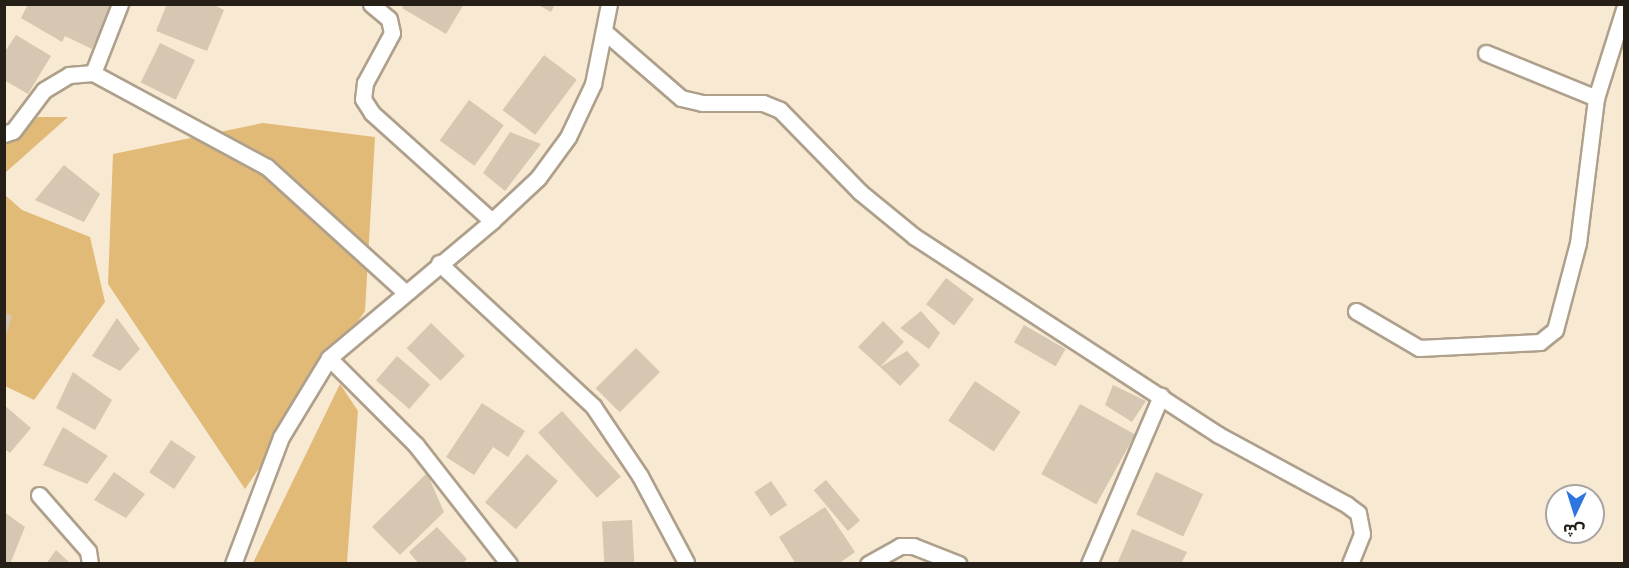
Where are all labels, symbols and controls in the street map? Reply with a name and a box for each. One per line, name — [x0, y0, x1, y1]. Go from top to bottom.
north arrow — [1545, 484, 1605, 544]
text: ش — [1562, 520, 1585, 541]

